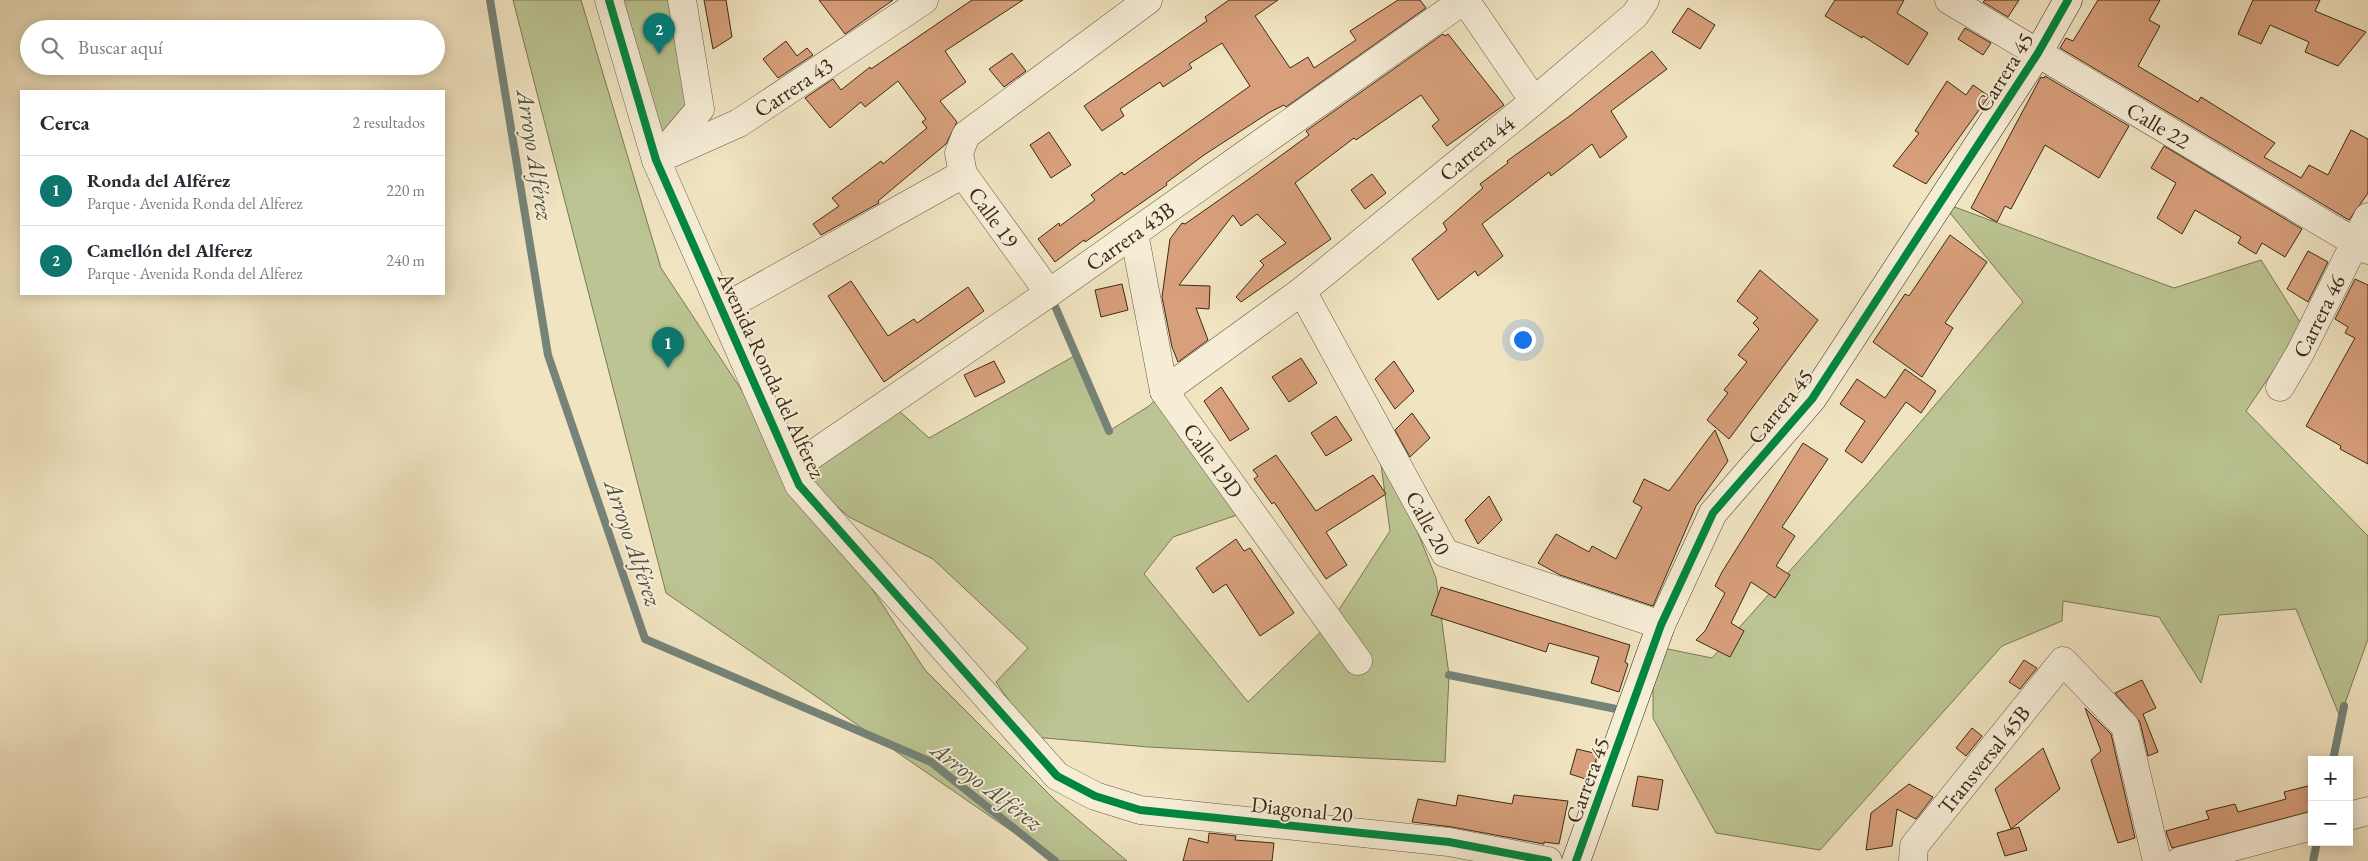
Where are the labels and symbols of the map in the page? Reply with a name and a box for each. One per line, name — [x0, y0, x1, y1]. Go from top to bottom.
pin: 2 — [643, 13, 675, 54]
street label: Carrera 45 — [1968, 27, 2040, 118]
street label: Carrera 43 — [748, 51, 839, 124]
water label: Arroyo Alférez — [510, 85, 561, 223]
street label: Calle 22 — [2121, 95, 2196, 156]
street label: Carrera 44 — [1433, 109, 1521, 188]
street label: Calle 19 — [962, 181, 1026, 254]
street label: Carrera 43B — [1080, 195, 1180, 278]
street label: Avenida Ronda del Alferez — [711, 267, 832, 484]
street label: Carrera 46 — [2286, 269, 2352, 363]
pin: 1 — [652, 327, 684, 368]
your location — [1510, 327, 1536, 353]
street label: Carrera 45 — [1741, 362, 1820, 450]
street label: Calle 19D — [1177, 417, 1250, 504]
water label: Arroyo Alférez — [597, 474, 670, 610]
street label: Calle 20 — [1399, 486, 1458, 561]
street label: Transversal 45B — [1931, 699, 2037, 820]
water label: Arroyo Alférez — [924, 732, 1049, 838]
street label: Carrera 45 — [1559, 733, 1616, 827]
street label: Diagonal 20 — [1250, 790, 1355, 829]

